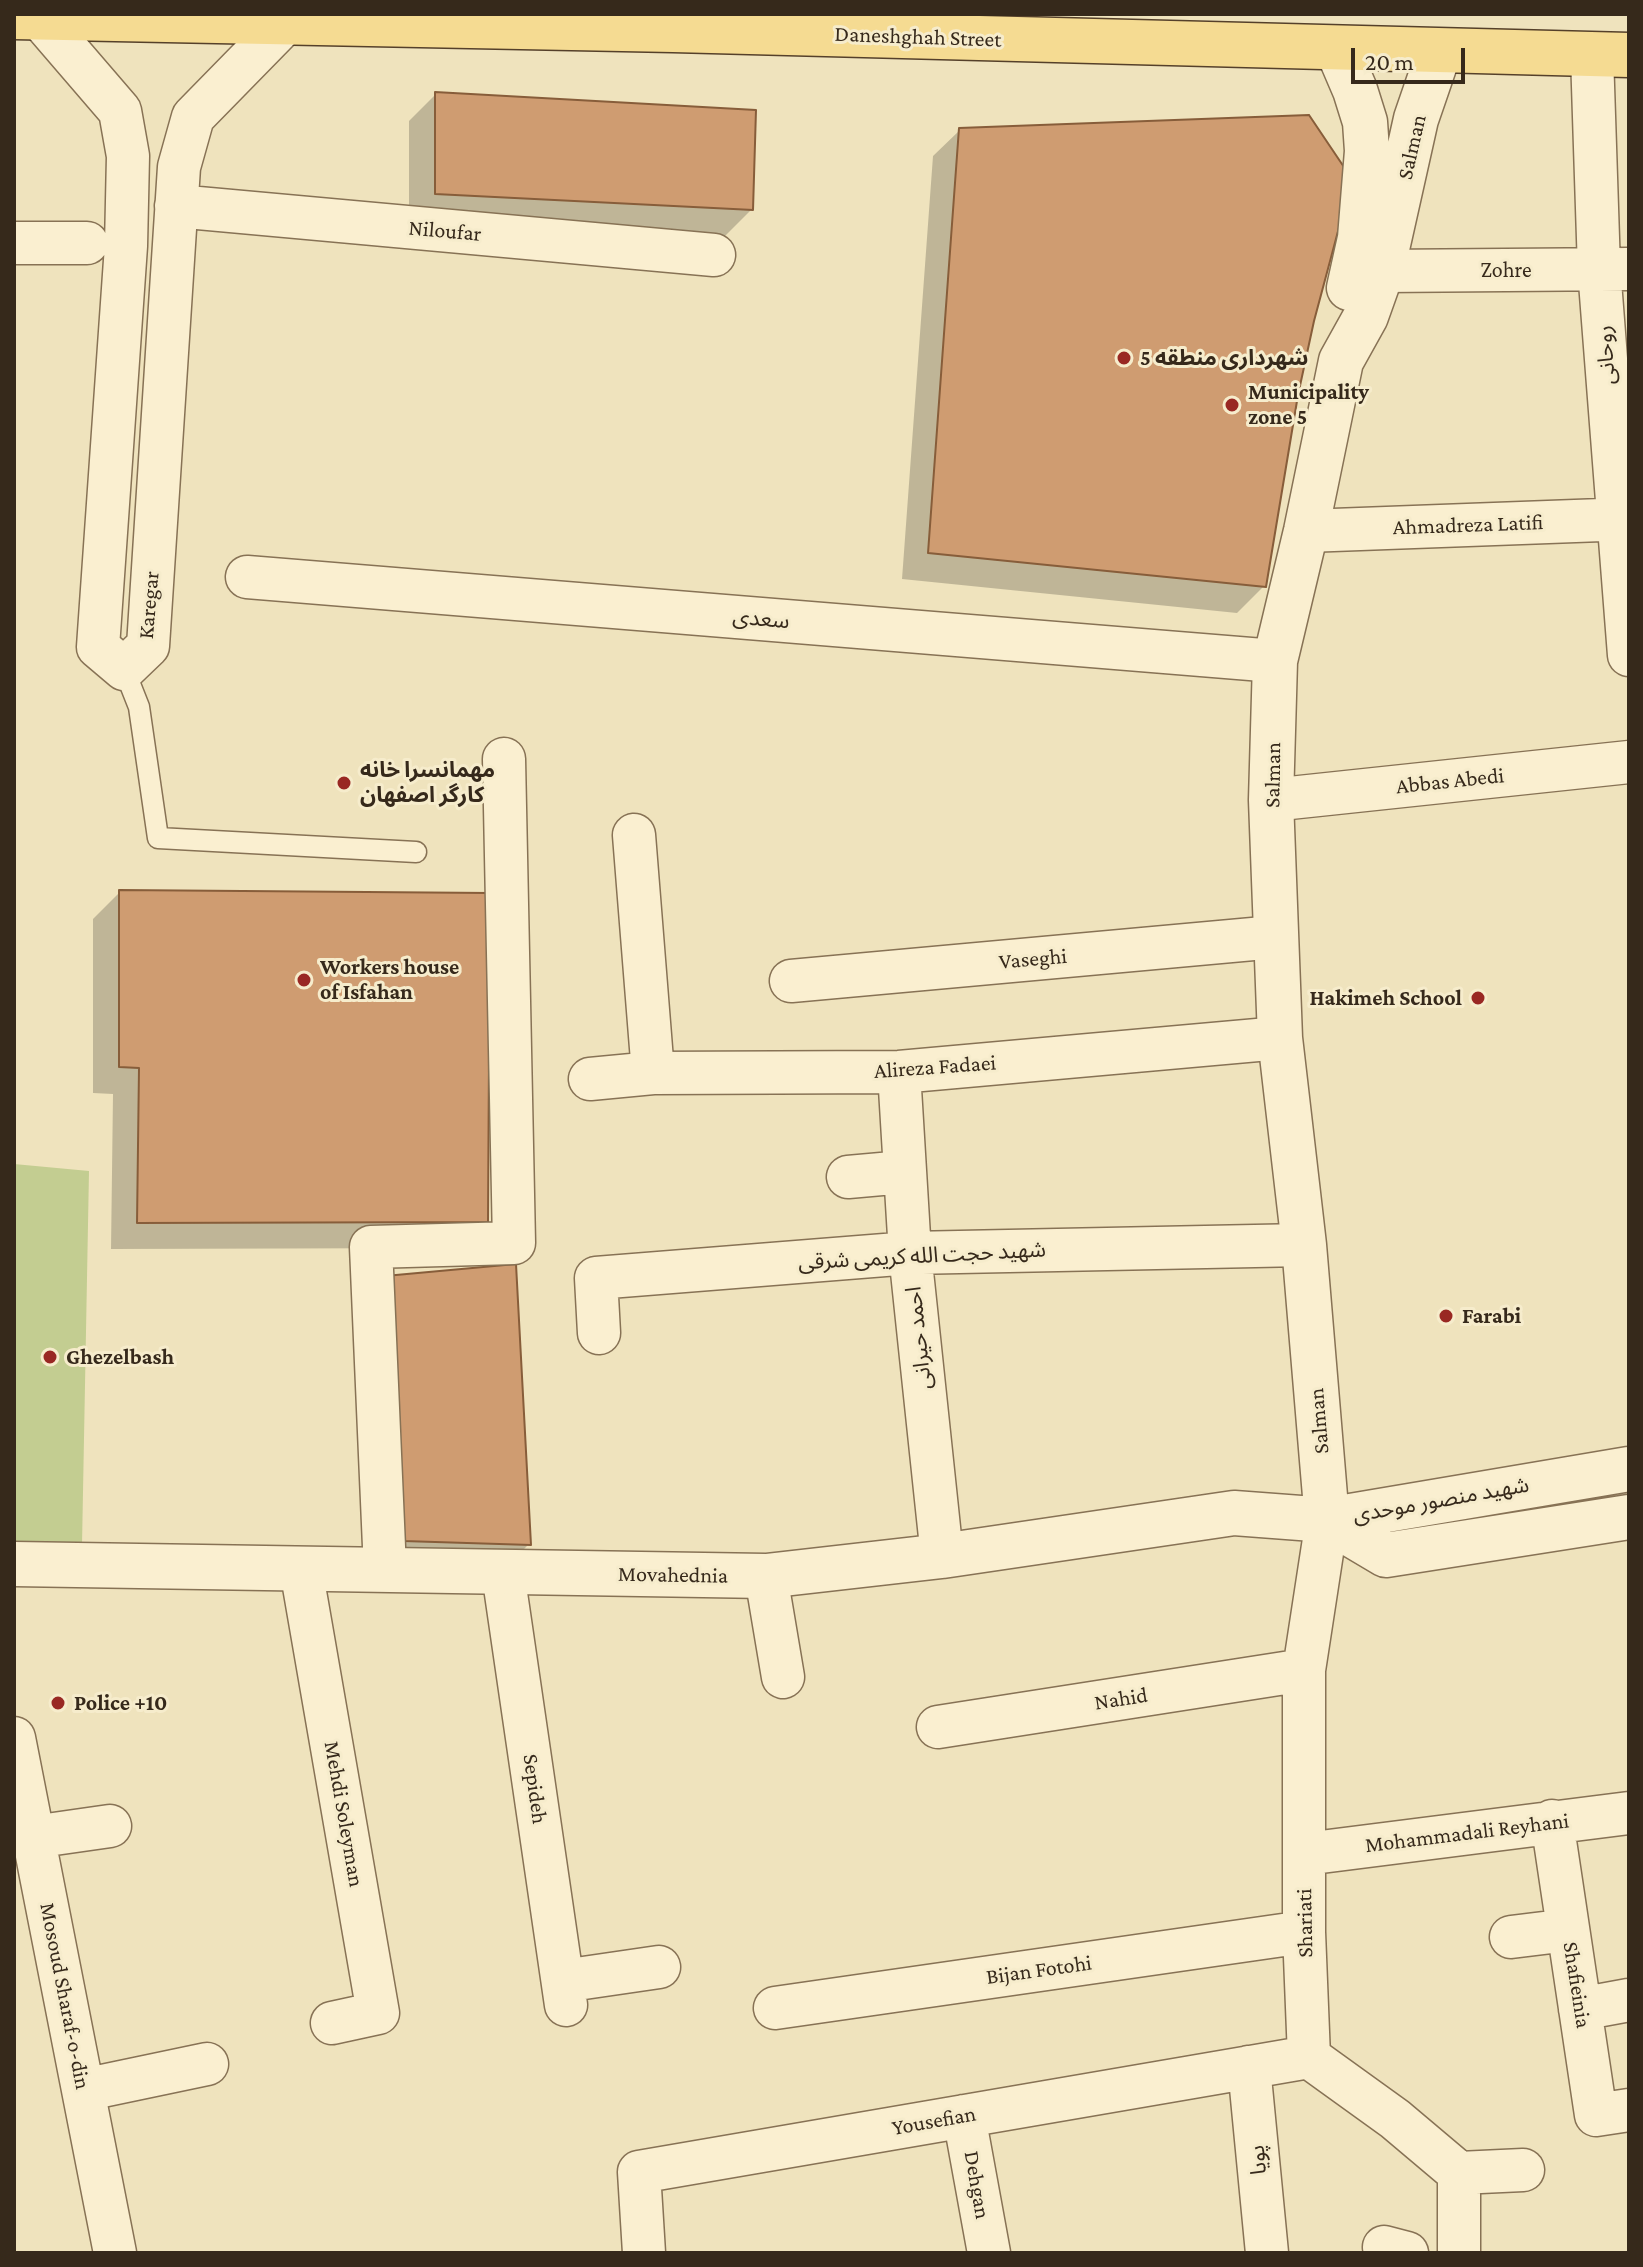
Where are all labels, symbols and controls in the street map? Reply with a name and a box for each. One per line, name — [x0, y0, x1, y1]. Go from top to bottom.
street label: Daneshghah Street — [834, 21, 1002, 53]
scale bar — [1355, 32, 1469, 82]
text: 20 m — [1365, 48, 1414, 75]
street label: Salman — [1392, 112, 1432, 182]
street label: Niloufar — [407, 215, 483, 247]
street label: Zohre — [1480, 257, 1532, 283]
street label: روحانی — [1591, 324, 1621, 386]
place label: شهرداری منطقه 5 — [1140, 345, 1308, 371]
marker: شهرداری منطقه 5 — [1115, 349, 1133, 367]
place label: Municipality zone 5 — [1248, 379, 1369, 430]
marker: Municipality zone 5 — [1223, 396, 1241, 414]
street label: Ahmadreza Latifi — [1392, 509, 1544, 541]
street label: Karegar — [133, 570, 165, 640]
street label: سعدی — [731, 603, 791, 635]
street label: Salman — [1259, 742, 1287, 808]
place label: مهمانسرا خانه کارگر اصفهان — [360, 757, 495, 808]
street label: Abbas Abedi — [1395, 762, 1505, 800]
marker: مهمانسرا خانه کارگر اصفهان — [335, 774, 353, 792]
street label: Vaseghi — [998, 943, 1068, 975]
place label: Workers house of Isfahan — [320, 954, 459, 1006]
marker: Workers house of Isfahan — [295, 971, 313, 989]
place label: Hakimeh School — [1309, 985, 1462, 1011]
marker: Hakimeh School — [1469, 989, 1487, 1007]
street label: Alireza Fadaei — [873, 1050, 997, 1084]
street label: شهید حجت الله کریمی شرقی — [797, 1236, 1047, 1276]
street label: احمد حیرانی — [900, 1285, 938, 1391]
place label: Farabi — [1462, 1303, 1521, 1329]
marker: Farabi — [1437, 1307, 1455, 1325]
place label: Ghezelbash — [66, 1344, 174, 1370]
marker: Ghezelbash — [41, 1348, 59, 1366]
street label: Salman — [1303, 1387, 1335, 1455]
street label: شهید منصور موحدی — [1351, 1472, 1531, 1528]
street label: Movahednia — [618, 1561, 728, 1589]
street label: Nahid — [1092, 1682, 1150, 1716]
place label: Police +10 — [74, 1690, 167, 1716]
marker: Police +10 — [49, 1694, 67, 1712]
street label: Mehdi Soleyman — [318, 1739, 370, 1889]
street label: Sepideh — [517, 1752, 553, 1826]
street label: Mohammadali Reyhani — [1363, 1807, 1571, 1859]
street label: Shariati — [1291, 1888, 1319, 1958]
street label: Mosoud Sharaf-o-din — [34, 1900, 96, 2092]
street label: Shafieinia — [1557, 1940, 1597, 2030]
street label: Bijan Fotohi — [985, 1950, 1093, 1990]
street label: Yousefian — [890, 2101, 978, 2141]
street label: پویا — [1244, 2144, 1272, 2176]
street label: Dehgan — [958, 2149, 996, 2221]

